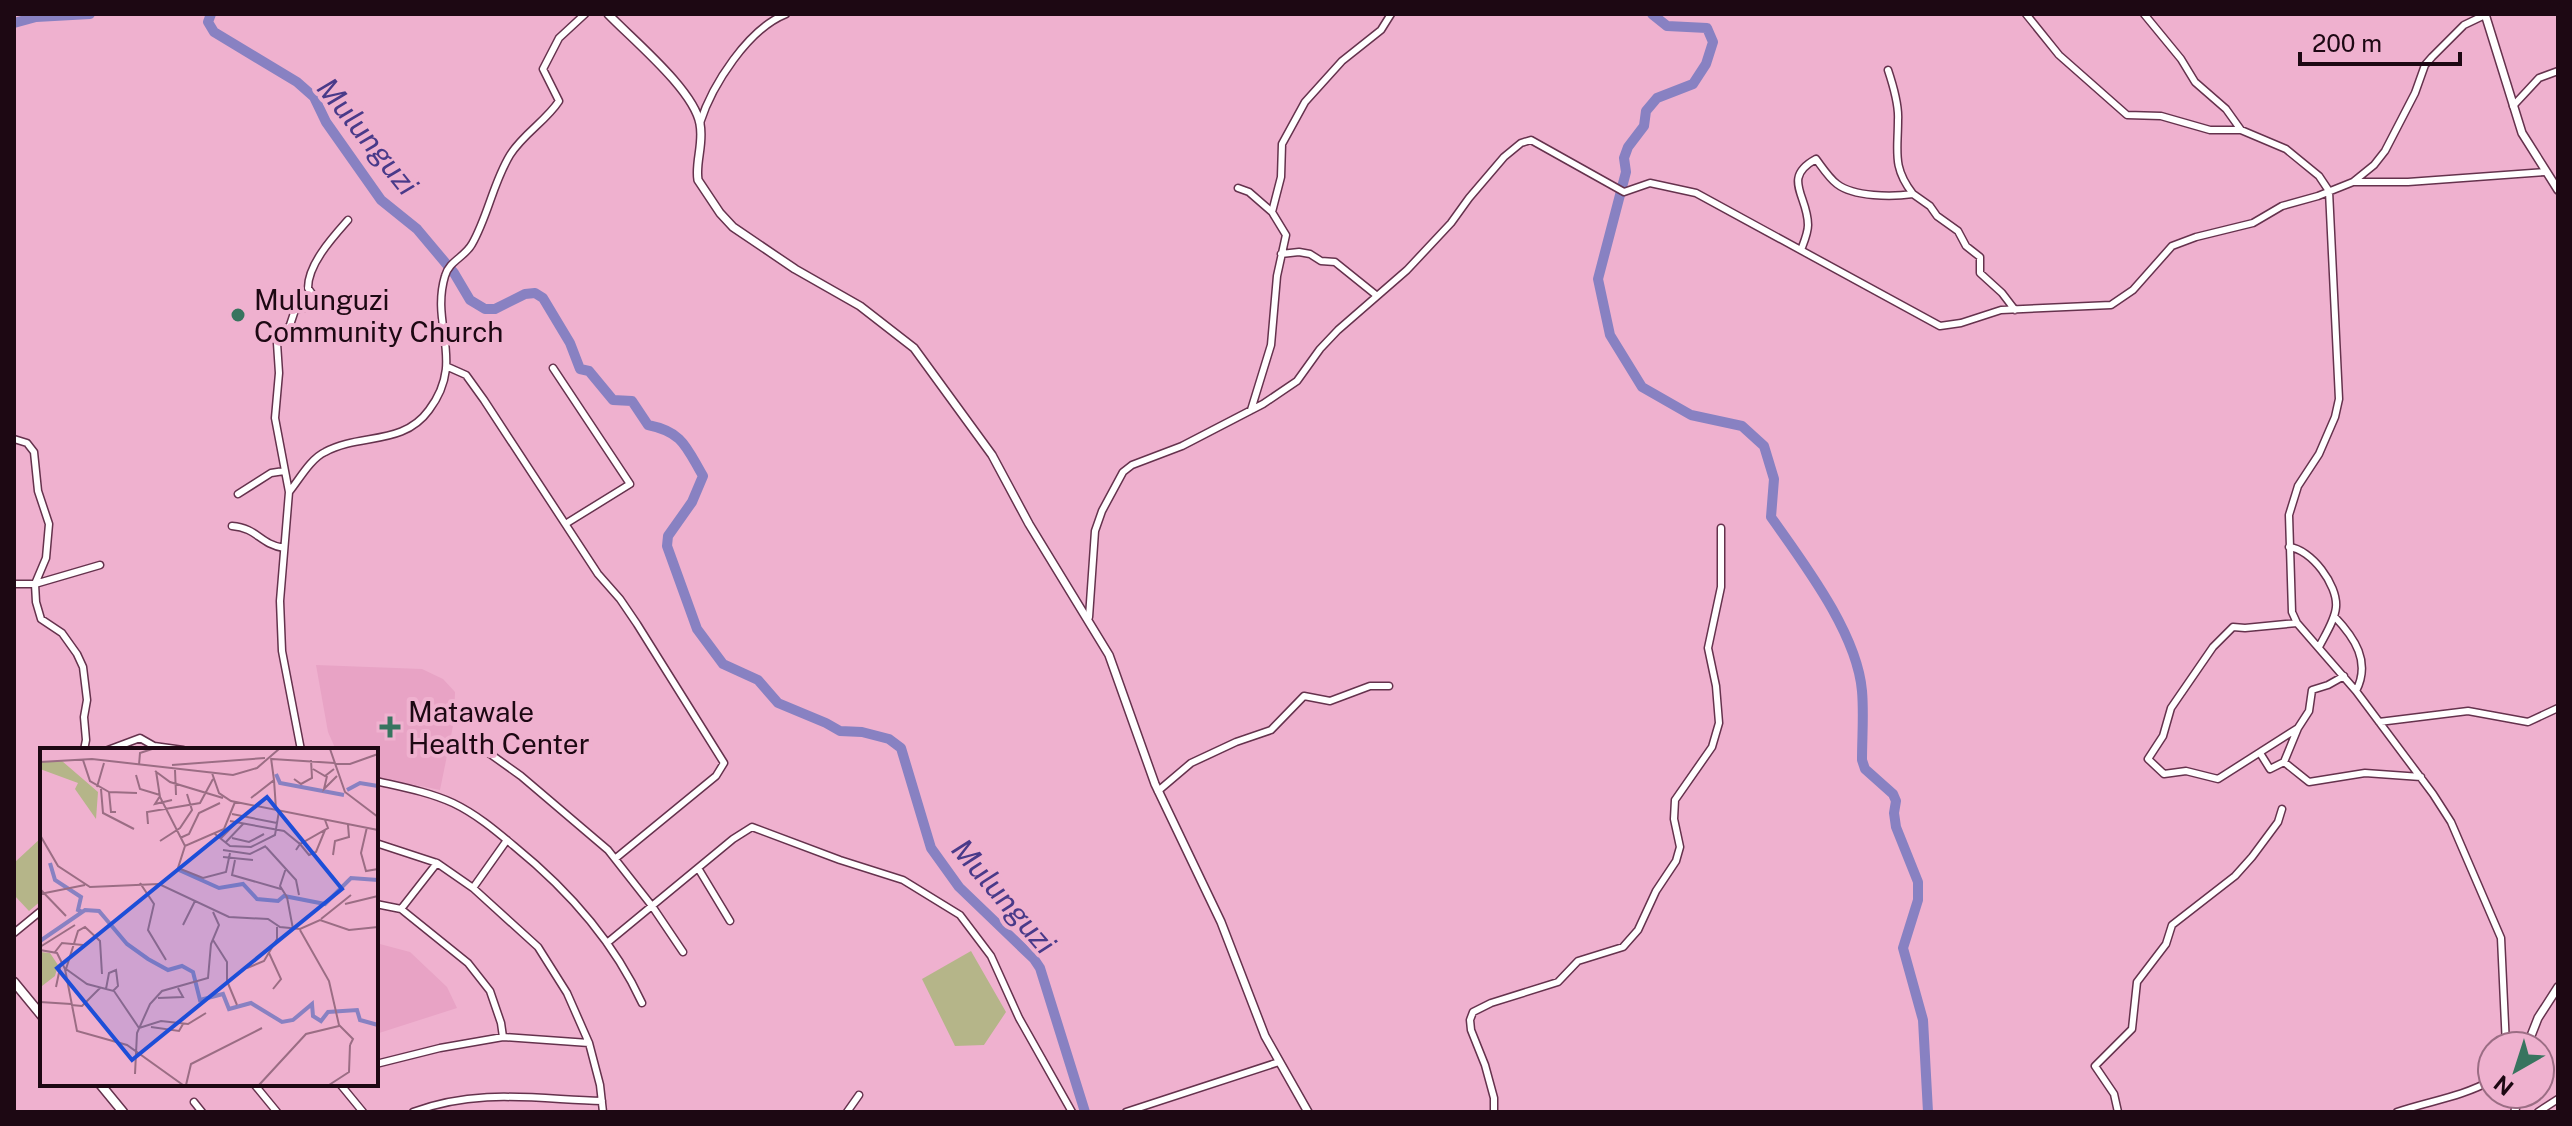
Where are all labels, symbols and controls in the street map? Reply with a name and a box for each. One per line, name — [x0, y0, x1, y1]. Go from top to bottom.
scale bar — [2300, 16, 2460, 66]
text: 200 m — [2312, 29, 2382, 57]
water label: Mulunguzi — [310, 70, 427, 202]
place label: Mulunguzi Community Church — [254, 283, 503, 348]
marker: Mulunguzi Community Church — [229, 306, 247, 324]
place label: Matawale Health Center — [408, 695, 590, 760]
marker: Matawale Health Center — [379, 716, 401, 738]
inset map — [40, 748, 378, 1086]
water label: Mulunguzi — [944, 831, 1064, 961]
north arrow — [2476, 1030, 2556, 1110]
text: N — [2489, 1070, 2518, 1101]

